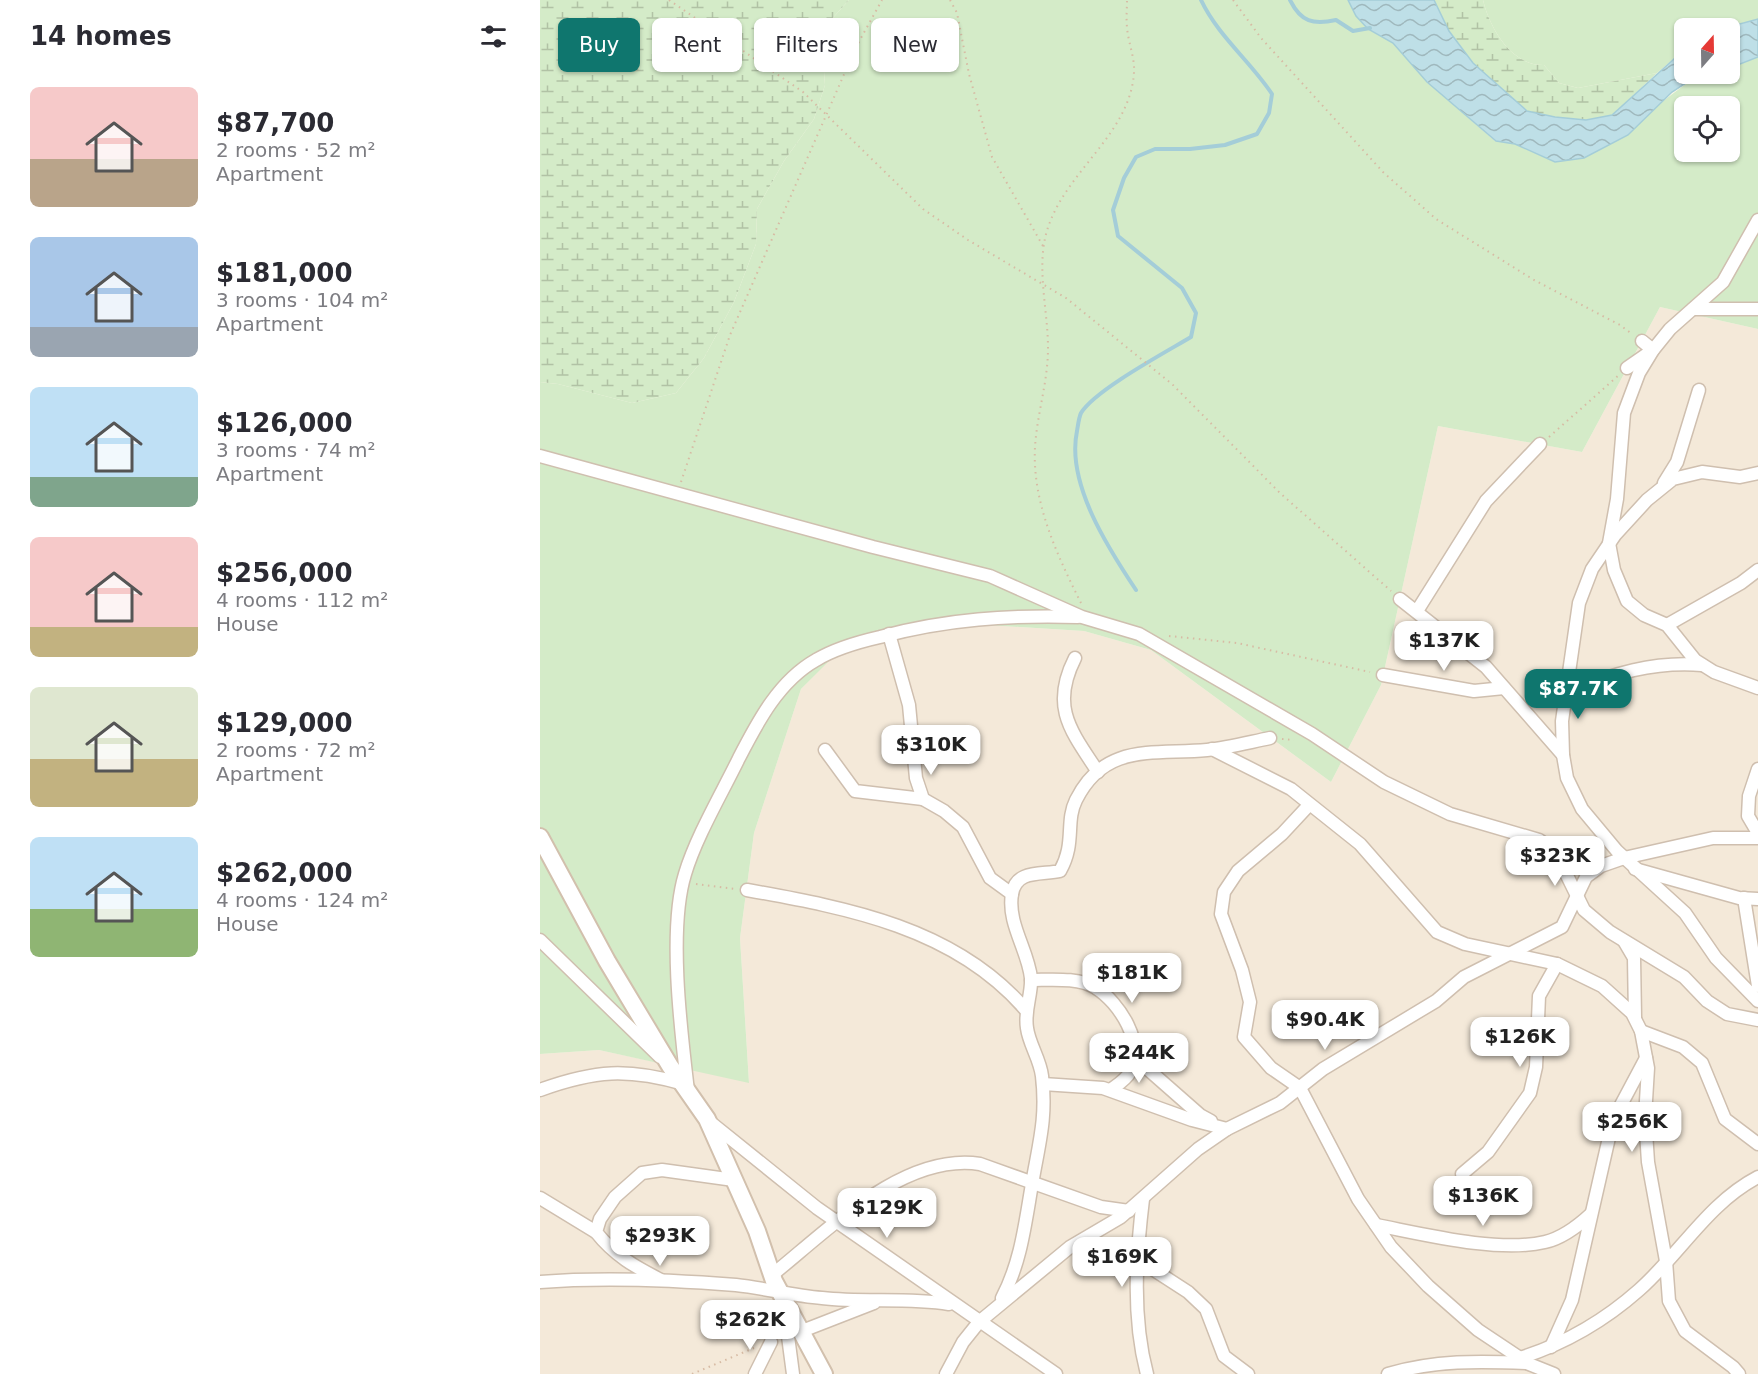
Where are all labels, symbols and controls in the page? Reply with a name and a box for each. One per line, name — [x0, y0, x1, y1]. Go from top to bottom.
chip: Buy — [558, 18, 640, 72]
chip: Rent — [652, 18, 742, 72]
chip: Filters — [754, 18, 859, 72]
chip: New — [871, 18, 959, 72]
north arrow — [1674, 18, 1740, 84]
map controls — [1674, 18, 1740, 162]
icon: filters — [477, 20, 510, 53]
text: 14 homes — [30, 21, 172, 51]
button: locate — [1674, 96, 1740, 162]
text: $87,700 — [216, 108, 334, 138]
icon: home — [78, 111, 150, 183]
text: 2 rooms · 52 m² — [216, 138, 376, 162]
text: Apartment — [216, 162, 323, 186]
text: $181,000 — [216, 258, 353, 288]
icon: home — [78, 261, 150, 333]
text: 3 rooms · 104 m² — [216, 288, 388, 312]
text: Apartment — [216, 312, 323, 336]
text: $126,000 — [216, 408, 353, 438]
icon: home — [78, 411, 150, 483]
text: 3 rooms · 74 m² — [216, 438, 376, 462]
text: Apartment — [216, 462, 323, 486]
text: $256,000 — [216, 558, 353, 588]
icon: home — [78, 561, 150, 633]
text: 4 rooms · 112 m² — [216, 588, 388, 612]
text: House — [216, 612, 279, 636]
pin: $137K — [1402, 621, 1486, 672]
text: $137K — [1408, 628, 1480, 652]
pin: $87.7K — [1529, 669, 1627, 720]
text: $87.7K — [1539, 676, 1617, 700]
text: $129,000 — [216, 708, 353, 738]
icon: home — [78, 711, 150, 783]
pin: $310K — [889, 725, 973, 776]
text: $310K — [895, 732, 967, 756]
text: 2 rooms · 72 m² — [216, 738, 376, 762]
text: Apartment — [216, 762, 323, 786]
pin: $323K — [1513, 836, 1597, 887]
text: $323K — [1519, 843, 1591, 867]
text: $262,000 — [216, 858, 353, 888]
icon: home — [78, 861, 150, 933]
text: 4 rooms · 124 m² — [216, 888, 388, 912]
text: House — [216, 912, 279, 936]
pin: $181K — [1090, 953, 1174, 1004]
text: $181K — [1096, 960, 1168, 984]
pin: $90.4K — [1276, 1000, 1374, 1051]
text: $90.4K — [1286, 1007, 1364, 1031]
pin: $126K — [1478, 1017, 1562, 1068]
text: $126K — [1484, 1024, 1556, 1048]
pin: $244K — [1097, 1033, 1181, 1084]
text: $244K — [1103, 1040, 1175, 1064]
pin: $256K — [1590, 1102, 1674, 1153]
text: $256K — [1596, 1109, 1668, 1133]
pin: $136K — [1441, 1176, 1525, 1227]
text: $136K — [1447, 1183, 1519, 1207]
pin: $129K — [845, 1188, 929, 1239]
text: $129K — [851, 1195, 923, 1219]
pin: $293K — [618, 1216, 702, 1267]
text: $293K — [624, 1223, 696, 1247]
pin: $169K — [1080, 1237, 1164, 1288]
text: $169K — [1086, 1244, 1158, 1268]
pin: $262K — [708, 1300, 792, 1351]
text: $262K — [714, 1307, 786, 1331]

